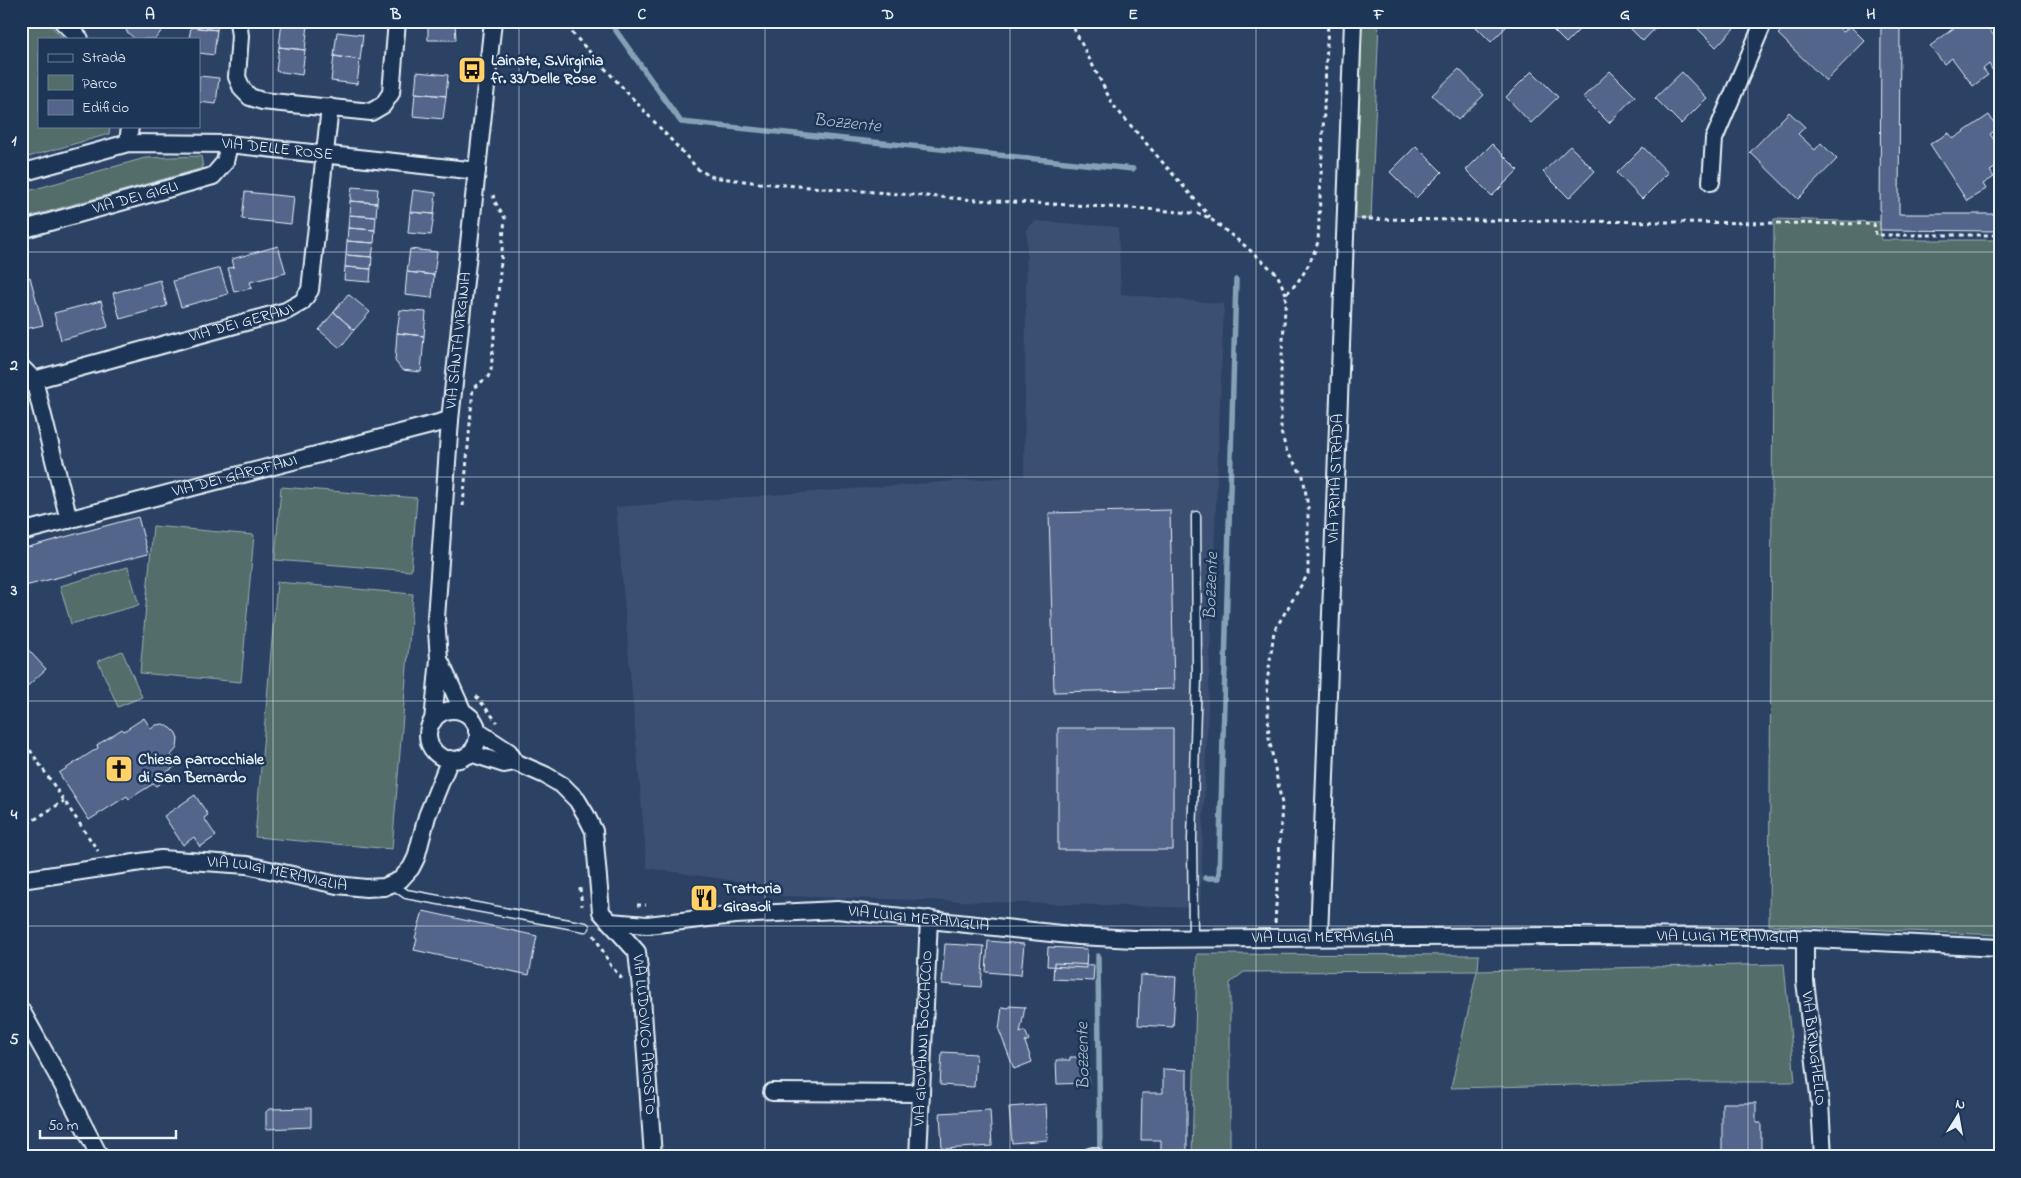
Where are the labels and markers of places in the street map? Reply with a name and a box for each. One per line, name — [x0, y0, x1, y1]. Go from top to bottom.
place label: Lainate, S.Virginia fr. 33/Delle Rose — [490, 49, 604, 91]
bus stop icon: Lainate, S.Virginia fr. 33/Delle Rose — [457, 55, 487, 85]
place label: Chiesa parrocchiale di San Bernardo — [138, 748, 265, 790]
church icon: Chiesa parrocchiale di San Bernardo — [104, 754, 134, 784]
place label: Trattoria Girasoli — [723, 877, 782, 919]
restaurant icon: Trattoria Girasoli — [689, 883, 719, 913]

